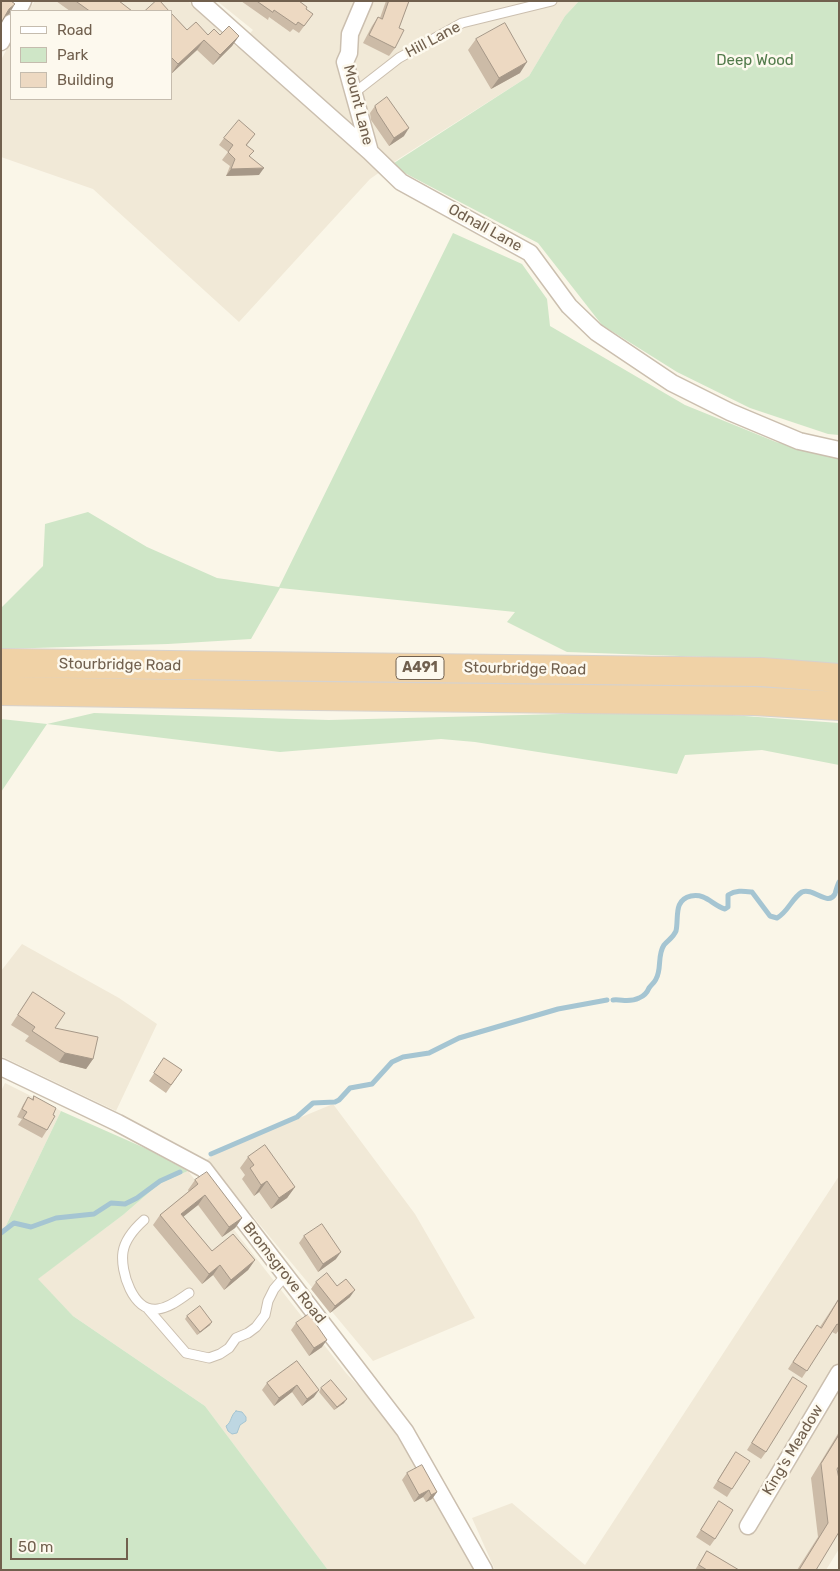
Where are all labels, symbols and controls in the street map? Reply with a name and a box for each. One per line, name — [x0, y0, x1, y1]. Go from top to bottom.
legend — [10, 10, 172, 100]
street label: Hill Lane — [402, 18, 464, 62]
text: Road — [57, 21, 93, 39]
text: Park — [57, 46, 88, 64]
park label: Deep Wood — [716, 52, 794, 70]
street label: Mount Lane — [339, 63, 377, 147]
text: Building — [57, 71, 114, 89]
street label: Odnall Lane — [445, 200, 525, 256]
street label: Stourbridge Road — [59, 655, 181, 675]
road number: A491 — [396, 656, 444, 680]
street label: Stourbridge Road — [464, 659, 586, 679]
street label: Bromsgrove Road — [239, 1219, 329, 1327]
street label: King's Meadow — [759, 1401, 827, 1499]
scale bar — [12, 1528, 130, 1560]
text: 50 m — [18, 1538, 53, 1556]

